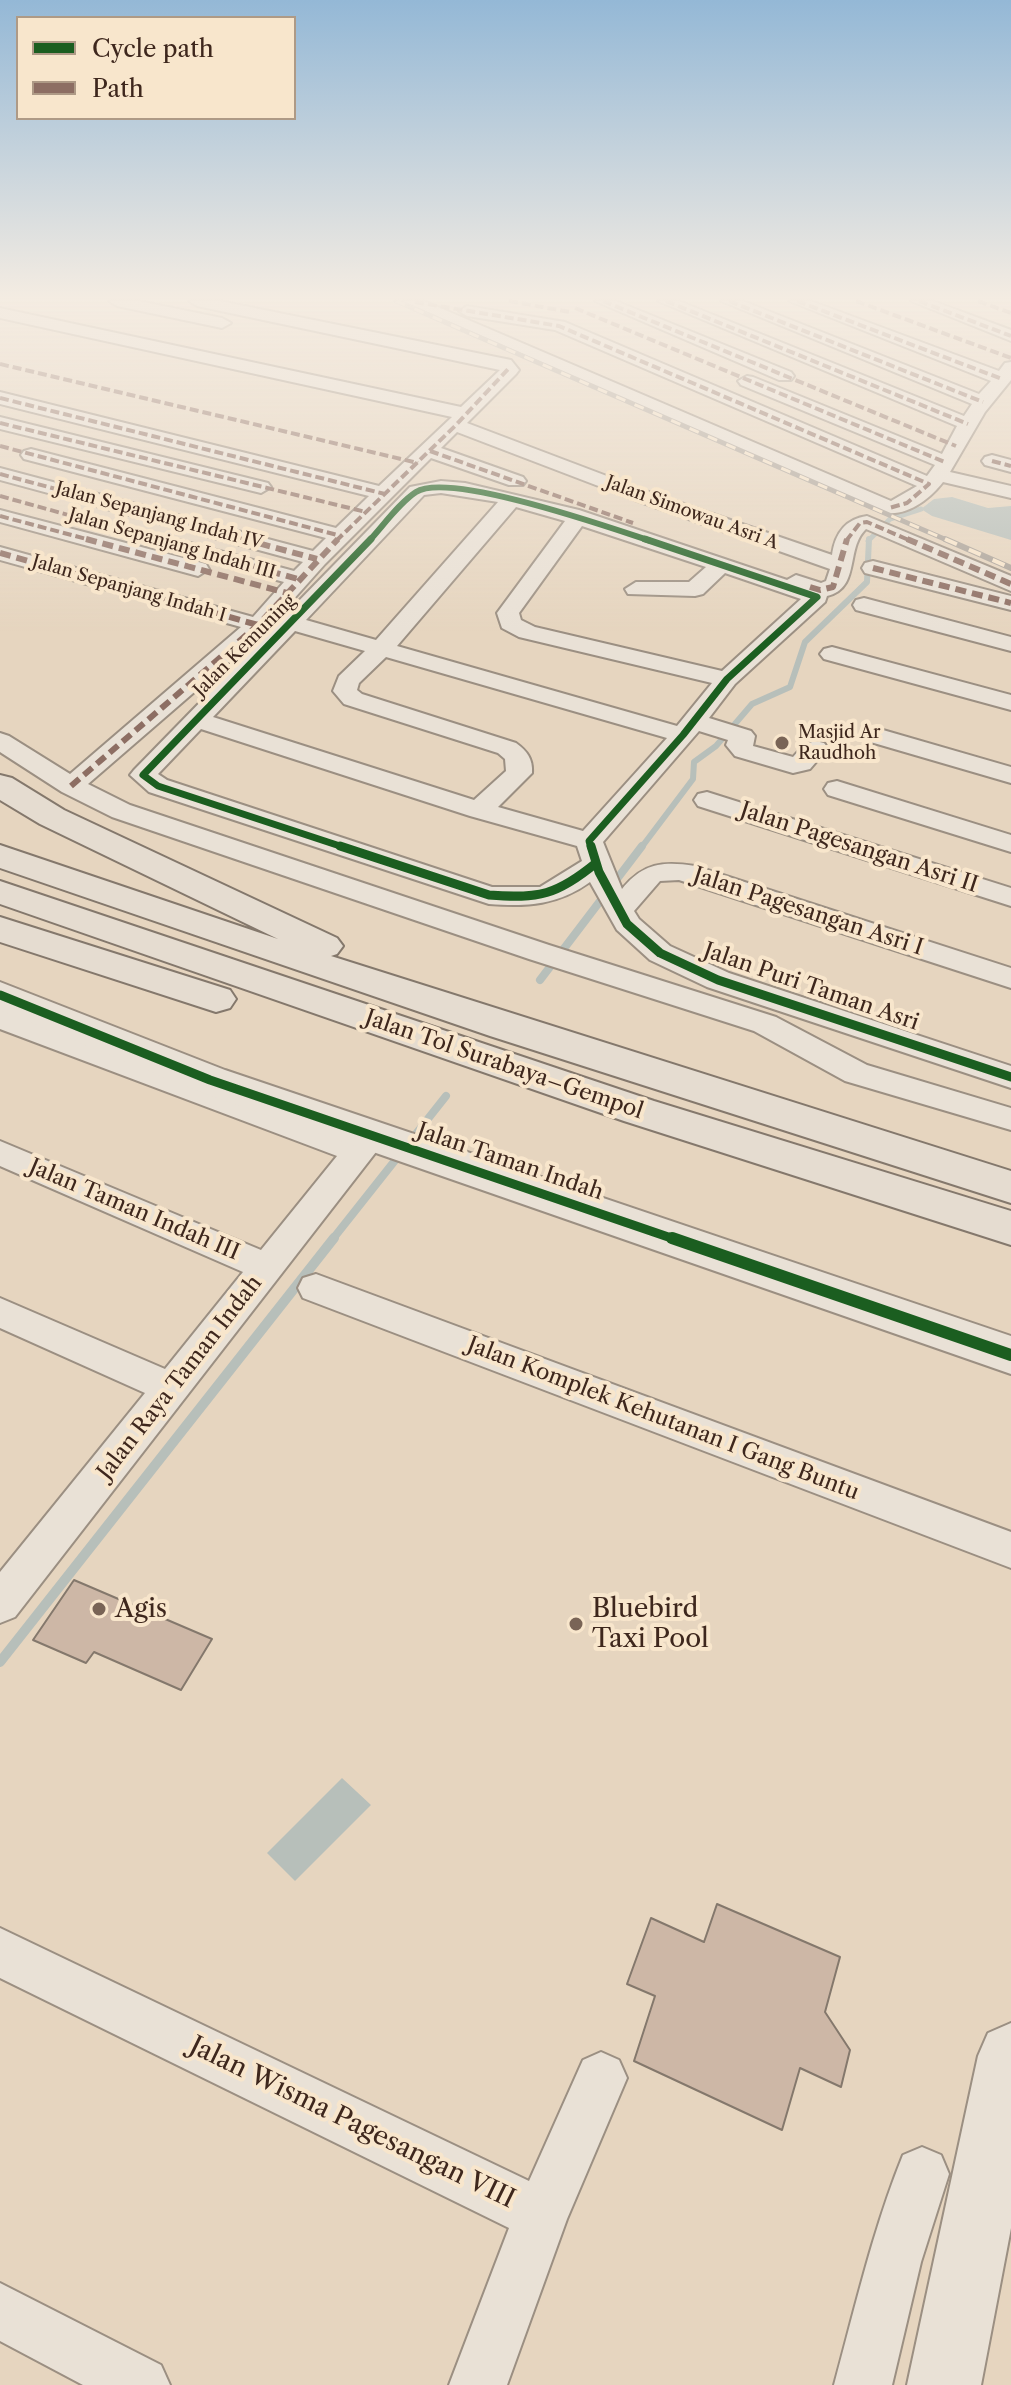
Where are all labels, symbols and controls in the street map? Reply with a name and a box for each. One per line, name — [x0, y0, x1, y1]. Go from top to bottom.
legend — [16, 16, 296, 120]
text: Cycle path — [92, 34, 214, 63]
text: Path — [92, 74, 144, 103]
street label: Jalan Simowau Asri A — [603, 472, 781, 554]
street label: Jalan Sepanjang Indah IV — [53, 478, 265, 554]
street label: Jalan Sepanjang Indah III — [66, 504, 278, 584]
street label: Jalan Sepanjang Indah I — [30, 551, 228, 627]
street label: Jalan Kemuning — [189, 590, 301, 702]
place label: Masjid Ar Raudhoh — [798, 722, 881, 764]
marker: Masjid Ar Raudhoh — [773, 734, 791, 752]
street label: Jalan Pagesangan Asri II — [737, 797, 981, 899]
street label: Jalan Pagesangan Asri I — [690, 862, 926, 962]
street label: Jalan Puri Taman Asri — [700, 938, 922, 1036]
street label: Jalan Tol Surabaya–Gempol — [361, 1005, 647, 1125]
street label: Jalan Taman Indah — [413, 1118, 607, 1206]
street label: Jalan Taman Indah III — [25, 1154, 243, 1266]
street label: Jalan Raya Taman Indah — [92, 1271, 268, 1485]
street label: Jalan Komplek Kehutanan I Gang Buntu — [463, 1332, 863, 1506]
place label: Agis — [115, 1593, 167, 1625]
place label: Bluebird Taxi Pool — [592, 1593, 709, 1654]
marker: Agis — [90, 1600, 108, 1618]
marker: Bluebird Taxi Pool — [567, 1615, 585, 1633]
street label: Jalan Wisma Pagesangan VIII — [184, 2030, 520, 2216]

